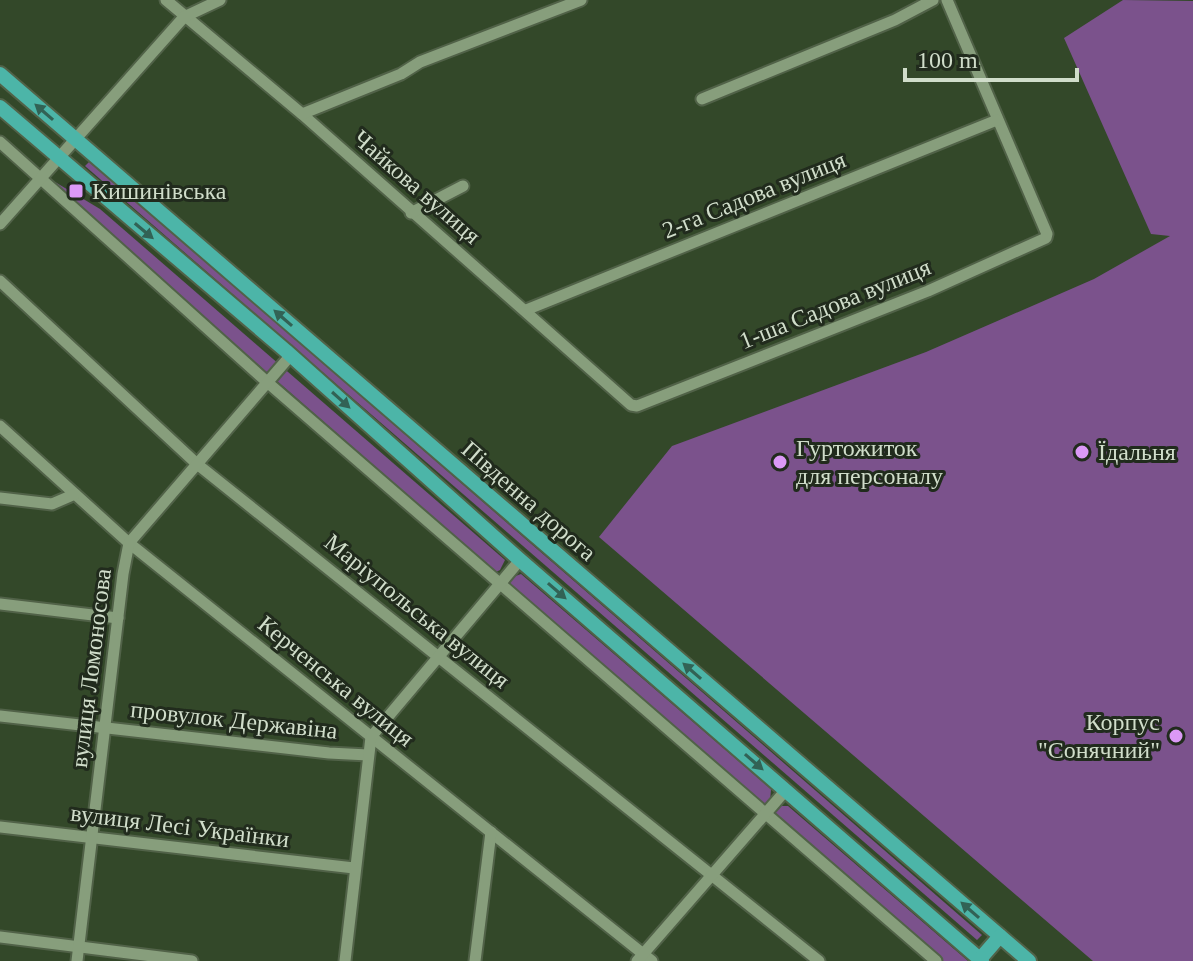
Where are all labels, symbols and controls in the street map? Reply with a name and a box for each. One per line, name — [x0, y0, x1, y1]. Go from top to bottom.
scale bar — [905, 32, 1077, 82]
text: 100 m — [917, 47, 978, 73]
one-way arrow — [34, 103, 53, 121]
street label: Чайкова вулиця — [348, 125, 486, 249]
street label: 2-га Садова вулиця — [659, 146, 849, 244]
place label: Кишинівська — [92, 178, 227, 204]
marker: Кишинівська — [67, 182, 85, 200]
one-way arrow — [134, 222, 154, 239]
street label: 1-ша Садова вулиця — [736, 254, 934, 354]
one-way arrow — [273, 310, 293, 327]
one-way arrow — [332, 391, 351, 409]
place label: Гуртожиток для персоналу — [796, 435, 943, 489]
street label: Південна дорога — [457, 436, 601, 566]
place label: Їдальня — [1098, 439, 1176, 465]
marker: Їдальня — [1073, 443, 1091, 461]
marker: Гуртожиток для персоналу — [771, 453, 789, 471]
street label: Маріупольська вулиця — [320, 529, 514, 693]
street label: вулиця Ломоносова — [66, 567, 116, 769]
one-way arrow — [547, 582, 567, 599]
street label: Керченська вулиця — [253, 610, 419, 752]
one-way arrow — [682, 663, 702, 680]
street label: провулок Державіна — [129, 696, 339, 744]
place label: Корпус "Сонячний" — [1038, 709, 1160, 763]
marker: Корпус "Сонячний" — [1167, 727, 1185, 745]
one-way arrow — [744, 752, 763, 770]
street label: вулиця Лесі Українки — [69, 800, 291, 852]
one-way arrow — [960, 902, 980, 919]

